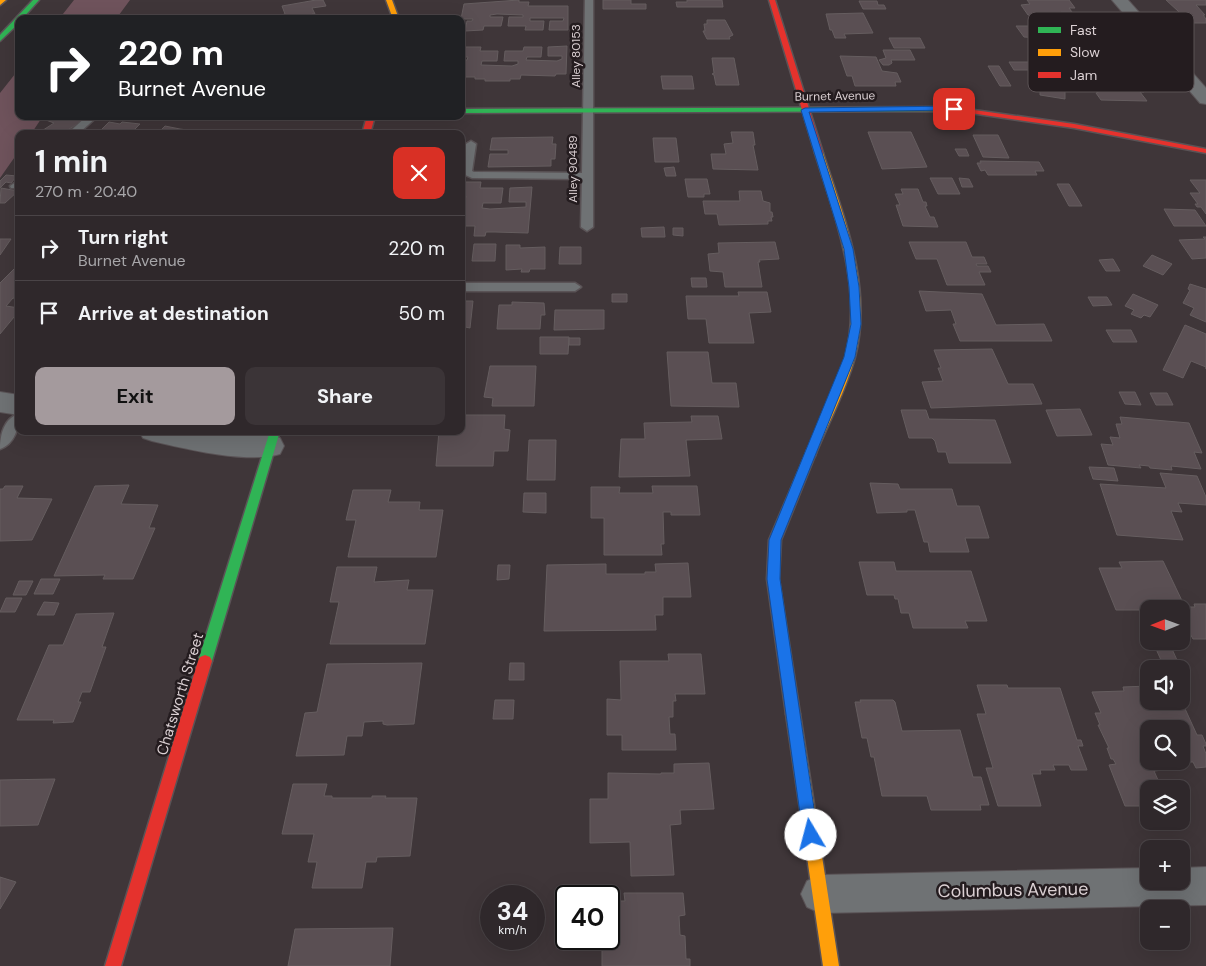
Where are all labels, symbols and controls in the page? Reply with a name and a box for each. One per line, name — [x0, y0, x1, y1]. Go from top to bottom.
legend — [1028, 12, 1194, 92]
text: Fast — [1070, 21, 1097, 39]
street label: Alley 80153 — [568, 24, 584, 88]
text: 220 m — [118, 30, 224, 76]
icon: right — [35, 35, 100, 100]
text: Slow — [1070, 43, 1100, 61]
text: Jam — [1070, 66, 1097, 84]
text: Burnet Avenue — [118, 74, 266, 103]
street label: Burnet Avenue — [794, 87, 876, 105]
pin — [933, 88, 975, 130]
icon: arrive — [940, 95, 968, 123]
street label: Alley 90489 — [565, 135, 581, 203]
text: 1 min — [35, 142, 108, 181]
button: close — [393, 147, 445, 199]
text: 270 m · 20:40 — [35, 181, 137, 202]
text: Turn right — [78, 225, 168, 250]
icon: right — [35, 234, 63, 262]
text: 220 m — [388, 236, 445, 261]
text: Burnet Avenue — [78, 250, 186, 271]
icon: arrive — [35, 299, 63, 327]
text: Arrive at destination — [78, 301, 269, 326]
text: 50 m — [398, 301, 445, 326]
button: Exit — [35, 367, 235, 425]
button: Share — [245, 367, 445, 425]
north arrow — [1140, 600, 1190, 650]
map controls — [1140, 600, 1190, 950]
street label: Chatsworth Street — [152, 630, 208, 758]
button: sound — [1140, 660, 1190, 710]
button: search — [1140, 720, 1190, 770]
button: layers — [1140, 780, 1190, 830]
position arrow — [784, 808, 836, 860]
button: + — [1140, 840, 1190, 890]
street label: Columbus Avenue — [938, 877, 1088, 903]
speed limit sign: 40 — [555, 885, 620, 950]
text: 34 — [497, 895, 528, 928]
button: − — [1140, 900, 1190, 950]
text: km/h — [498, 922, 527, 938]

